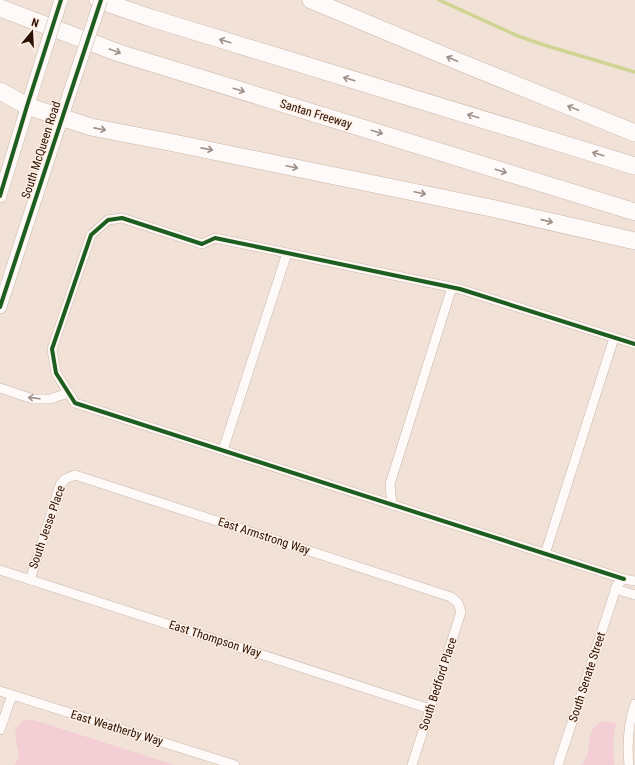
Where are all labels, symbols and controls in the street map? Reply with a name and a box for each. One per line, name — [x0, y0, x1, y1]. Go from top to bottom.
north arrow — [12, 12, 52, 52]
text: N — [30, 16, 40, 30]
one-way arrow — [218, 37, 231, 44]
one-way arrow — [109, 48, 122, 55]
one-way arrow — [447, 55, 459, 63]
one-way arrow — [343, 75, 356, 82]
one-way arrow — [233, 87, 246, 94]
street label: Santan Freeway — [278, 96, 354, 132]
street label: South McQueen Road — [19, 99, 63, 201]
one-way arrow — [567, 104, 579, 112]
one-way arrow — [468, 112, 480, 120]
one-way arrow — [93, 125, 106, 133]
one-way arrow — [370, 129, 383, 136]
one-way arrow — [200, 146, 213, 154]
one-way arrow — [591, 150, 604, 157]
one-way arrow — [285, 163, 298, 171]
one-way arrow — [495, 167, 507, 175]
one-way arrow — [413, 189, 426, 197]
one-way arrow — [540, 217, 553, 225]
one-way arrow — [28, 394, 41, 402]
street label: South Jesse Place — [26, 483, 68, 571]
street label: East Armstrong Way — [216, 515, 312, 557]
street label: East Thompson Way — [167, 618, 263, 660]
street label: South Senate Street — [566, 630, 608, 724]
street label: South Bedford Place — [416, 636, 460, 732]
street label: East Weatherby Way — [69, 707, 165, 749]

